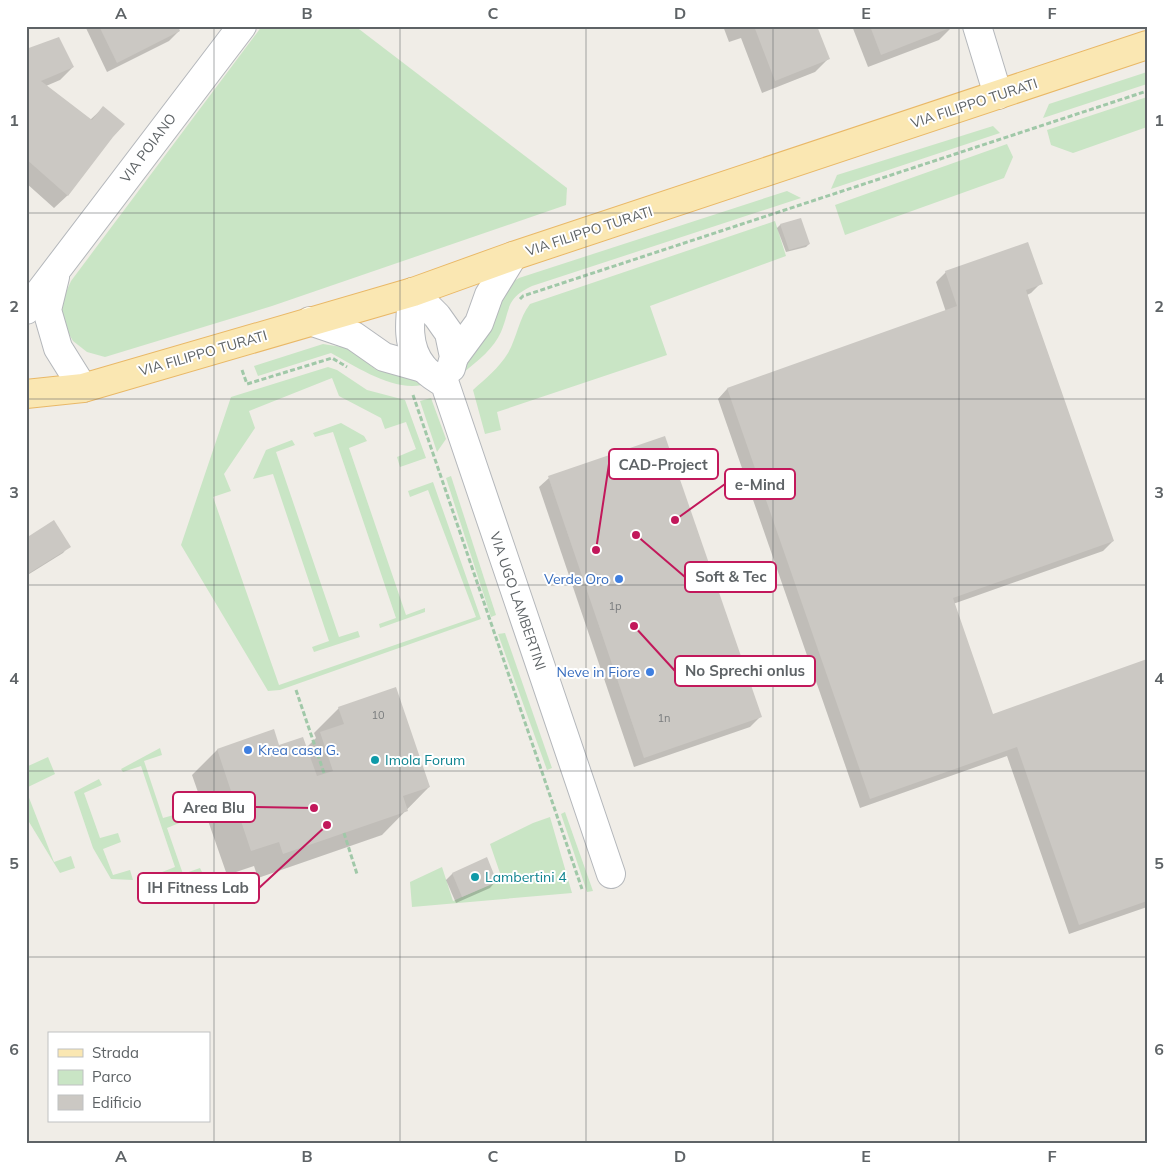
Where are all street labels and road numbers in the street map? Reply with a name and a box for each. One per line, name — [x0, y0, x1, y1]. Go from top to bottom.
street label: VIA FILIPPO TURATI — [908, 74, 1040, 132]
street label: VIA POIANO — [116, 110, 180, 186]
street label: VIA FILIPPO TURATI — [523, 202, 655, 260]
street label: VIA FILIPPO TURATI — [137, 326, 269, 380]
street label: VIA UGO LAMBERTINI — [486, 529, 550, 673]

